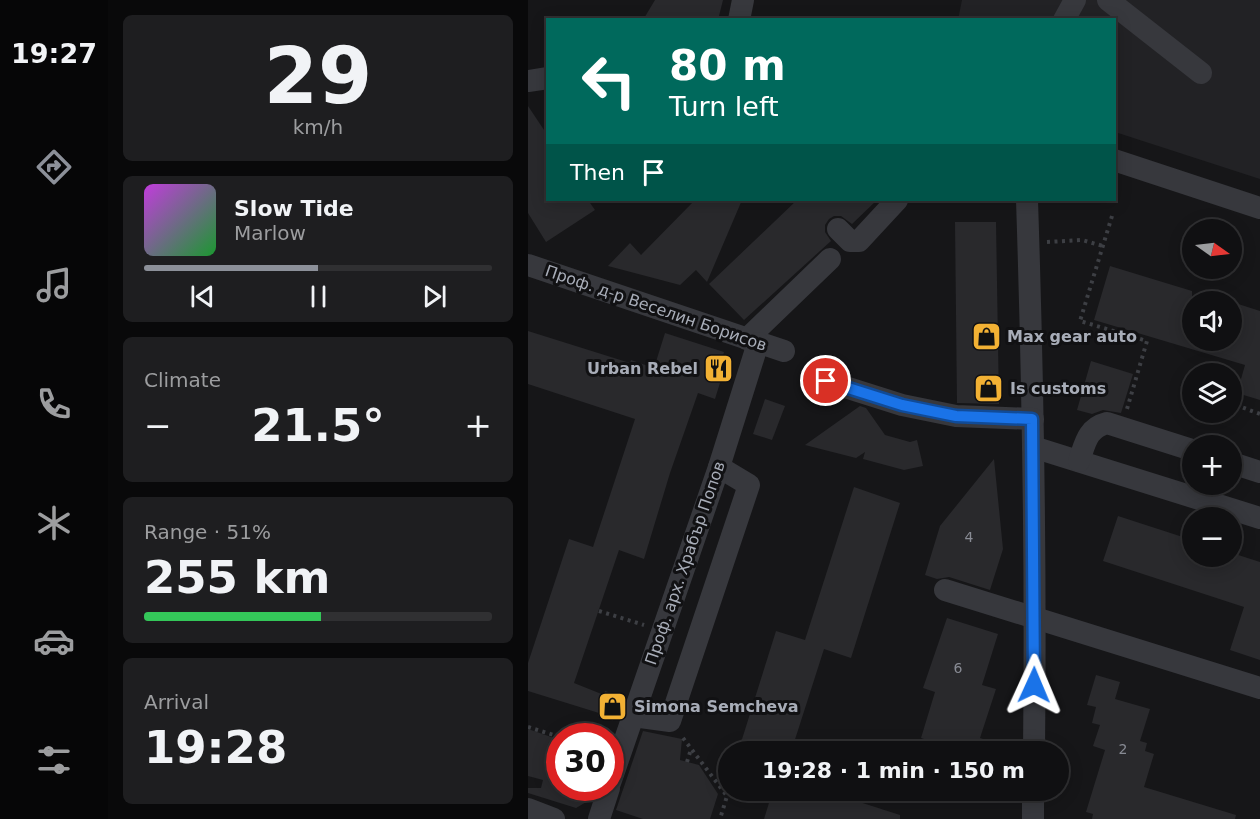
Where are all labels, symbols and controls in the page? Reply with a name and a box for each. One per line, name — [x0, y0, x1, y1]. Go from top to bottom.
text: 29 — [264, 31, 372, 121]
text: 19:27 — [11, 38, 97, 69]
text: 80 m — [669, 41, 786, 90]
icon: left — [570, 42, 648, 120]
text: Turn left — [669, 91, 779, 122]
text: km/h — [293, 115, 343, 139]
icon: directions — [33, 146, 75, 188]
icon: arrive — [637, 156, 670, 189]
text: Then — [570, 160, 625, 185]
text: Slow Tide — [234, 196, 354, 221]
north arrow — [1182, 219, 1242, 279]
map controls — [1182, 219, 1242, 567]
text: Marlow — [234, 221, 306, 245]
street label: Проф. д-р Веселин Борисов — [543, 261, 769, 355]
icon: music — [33, 264, 75, 306]
icon: previous — [186, 280, 219, 313]
icon: pause — [302, 280, 335, 313]
icon: next — [418, 280, 451, 313]
button: sound — [1182, 291, 1242, 351]
shop icon: Max gear auto — [970, 320, 1002, 352]
place label: Max gear auto — [1007, 327, 1137, 346]
restaurant icon: Urban Rebel — [703, 352, 735, 384]
pin — [800, 355, 851, 406]
place label: Urban Rebel — [587, 359, 698, 378]
button: layers — [1182, 363, 1242, 423]
icon: arrive — [809, 364, 842, 397]
text: Climate — [144, 368, 221, 392]
shop icon: Is customs — [973, 372, 1005, 404]
place label: Is customs — [1010, 379, 1106, 398]
icon: phone — [33, 383, 75, 425]
text: 21.5° — [251, 399, 385, 452]
text: − — [144, 406, 172, 445]
text: + — [464, 406, 492, 445]
button: + — [1182, 435, 1242, 495]
street label: Проф. арх. Храбър Попов — [641, 459, 729, 667]
icon: climate — [33, 502, 75, 544]
button: − — [1182, 507, 1242, 567]
text: Range · 51% — [144, 520, 271, 544]
house number: 4 — [965, 529, 974, 545]
text: 255 km — [144, 551, 330, 604]
icon: car — [33, 620, 75, 662]
position arrow — [1002, 653, 1066, 717]
house number: 6 — [954, 660, 963, 676]
text: Arrival — [144, 690, 209, 714]
shop icon: Simona Semcheva — [597, 690, 629, 722]
place label: Simona Semcheva — [634, 697, 798, 716]
text: 19:28 — [144, 721, 287, 774]
speed limit sign: 30 — [546, 723, 624, 801]
icon: filters — [33, 739, 75, 781]
house number: 2 — [1119, 741, 1127, 757]
text: 19:28 · 1 min · 150 m — [762, 758, 1025, 783]

